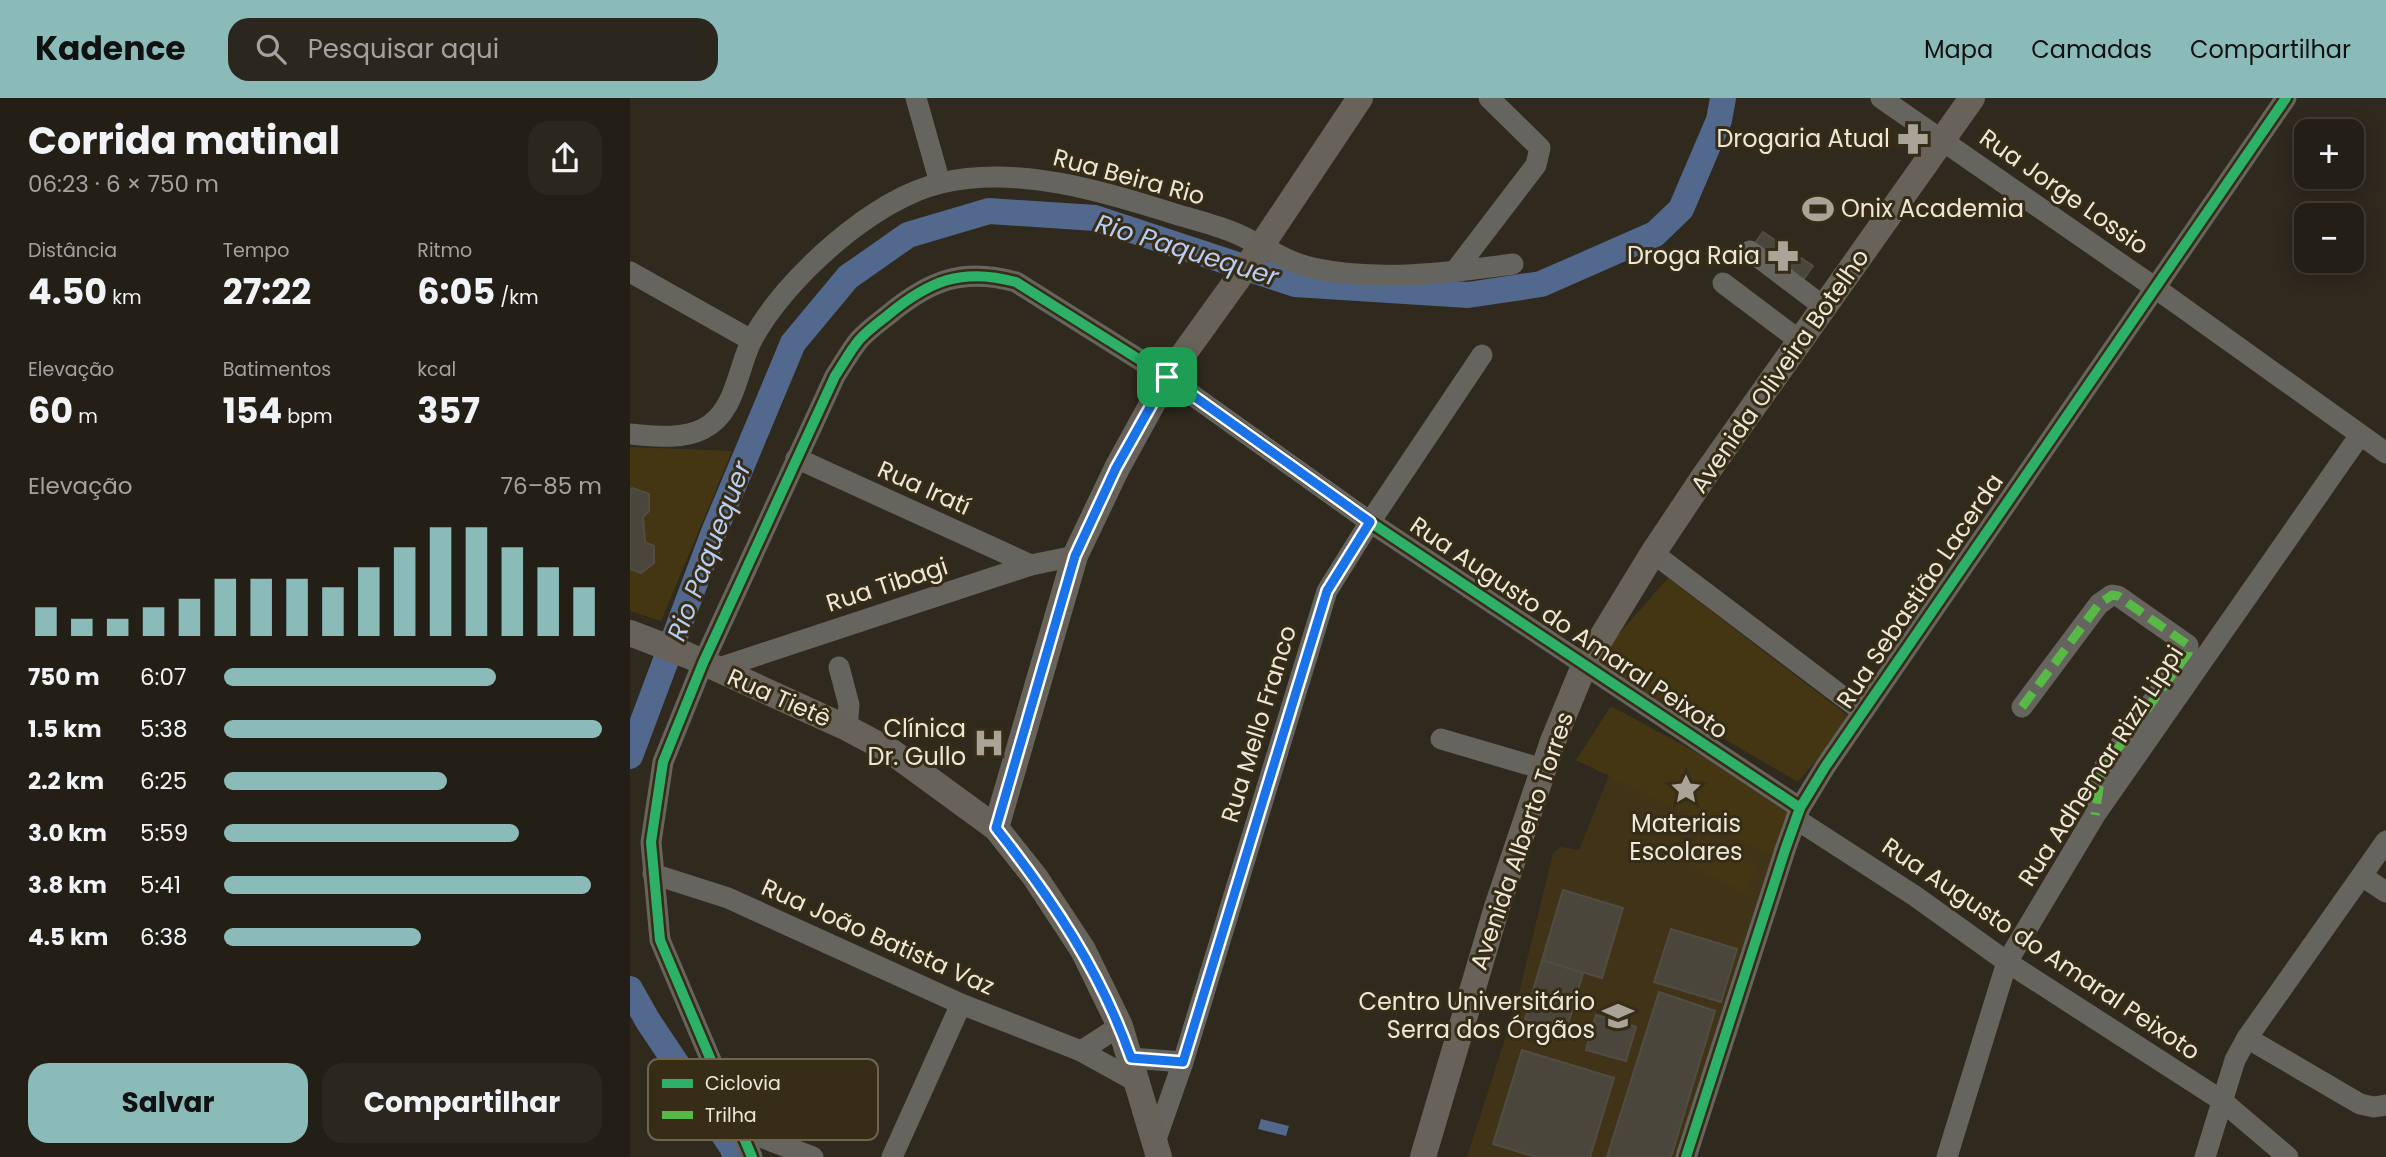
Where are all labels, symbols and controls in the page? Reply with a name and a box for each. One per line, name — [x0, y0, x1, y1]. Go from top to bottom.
search box — [228, 18, 718, 81]
text: Kadence — [35, 25, 186, 72]
icon: search — [252, 30, 290, 68]
text: Pesquisar aqui — [308, 31, 499, 67]
text: Mapa — [1924, 33, 1993, 66]
text: Camadas — [2031, 33, 2152, 66]
text: Compartilhar — [2190, 33, 2351, 66]
text: Corrida matinal — [28, 114, 340, 167]
map controls — [2294, 119, 2364, 273]
button: + — [2294, 119, 2364, 189]
button: share — [528, 121, 602, 195]
street label: Rua Jorge Lossio — [1973, 121, 2155, 262]
place label: Drogaria Atual — [1716, 122, 1890, 155]
pharmacy icon: Drogaria Atual — [1896, 122, 1930, 156]
street label: Rua Beira Rio — [1050, 140, 1209, 213]
text: 06:23 · 6 × 750 m — [28, 168, 219, 200]
sports icon: Onix Academia — [1801, 192, 1835, 226]
place label: Onix Academia — [1841, 192, 2024, 225]
button: − — [2294, 203, 2364, 273]
water label: Rio Paquequer — [1091, 205, 1284, 295]
text: Distância — [28, 237, 117, 264]
text: Tempo — [223, 237, 289, 264]
text: Ritmo — [417, 237, 472, 264]
place label: Droga Raia — [1627, 239, 1760, 272]
pharmacy icon: Droga Raia — [1766, 239, 1800, 273]
street label: Avenida Oliveira Botelho — [1682, 242, 1877, 500]
text: 4.50 — [28, 267, 107, 316]
text: 27:22 — [223, 267, 311, 316]
text: 6:05 — [417, 267, 495, 316]
text: km — [107, 284, 142, 311]
text: /km — [495, 284, 539, 311]
pin — [1137, 347, 1197, 407]
text: Elevação — [28, 356, 114, 383]
text: Batimentos — [223, 356, 331, 383]
text: kcal — [417, 356, 456, 383]
icon: arrive — [1148, 358, 1186, 396]
text: 60 — [28, 386, 73, 435]
text: 154 — [223, 386, 282, 435]
text: 357 — [417, 386, 480, 435]
text: m — [73, 403, 98, 430]
text: bpm — [282, 403, 333, 430]
street label: Rua Iratí — [873, 452, 976, 523]
water label: Rio Paquequer — [658, 455, 760, 646]
street label: Rua Sebastião Lacerda — [1829, 467, 2011, 715]
text: Elevação — [28, 470, 132, 502]
text: 76–85 m — [500, 470, 602, 502]
street label: Rua Augusto do Amaral Peixoto — [1404, 509, 1735, 747]
street label: Rua Tibagi — [822, 549, 952, 620]
street label: Rua Mello Franco — [1213, 621, 1304, 826]
street label: Rua Adhemar Rizzi Lippi — [2010, 639, 2191, 892]
street label: Rua Tietê — [722, 660, 836, 735]
text: 750 m — [28, 661, 99, 693]
text: 6:07 — [140, 661, 187, 693]
street label: Avenida Alberto Torres — [1462, 707, 1581, 974]
place label: Clínica Dr. Gullo — [867, 712, 966, 773]
text: 1.5 km — [28, 713, 102, 745]
text: 5:38 — [140, 713, 187, 745]
hospital icon: Clínica Dr. Gullo — [972, 726, 1006, 760]
text: 2.2 km — [28, 765, 104, 797]
text: 6:25 — [140, 765, 187, 797]
place icon: Materiais Escolares — [1669, 772, 1703, 806]
place label: Materiais Escolares — [1629, 807, 1743, 868]
text: 3.0 km — [28, 817, 107, 849]
text: 5:59 — [140, 817, 188, 849]
street label: Rua Augusto do Amaral Peixoto — [1876, 830, 2207, 1068]
text: 3.8 km — [28, 869, 107, 901]
text: 5:41 — [140, 869, 181, 901]
street label: Rua João Batista Vaz — [757, 870, 1000, 1003]
text: 4.5 km — [28, 921, 108, 953]
text: 6:38 — [140, 921, 188, 953]
place label: Centro Universitário Serra dos Órgãos — [1358, 985, 1595, 1046]
school or university icon: Centro Universitário Serra dos Órgãos — [1601, 999, 1635, 1033]
legend — [648, 1059, 878, 1140]
button: Salvar — [28, 1063, 308, 1143]
button: Compartilhar — [322, 1063, 602, 1143]
text: Ciclovia — [705, 1070, 781, 1097]
text: Trilha — [705, 1102, 757, 1129]

